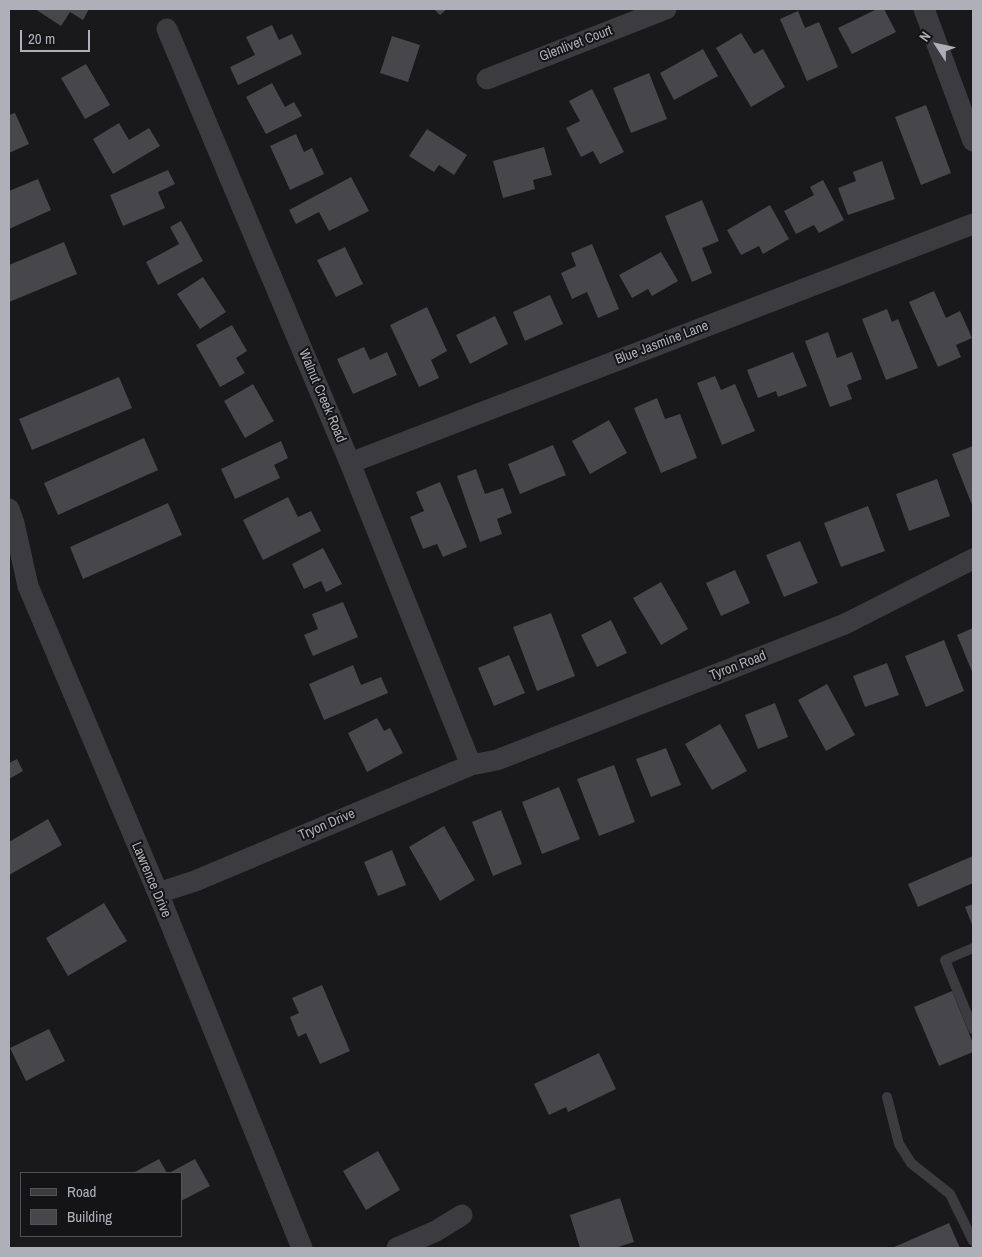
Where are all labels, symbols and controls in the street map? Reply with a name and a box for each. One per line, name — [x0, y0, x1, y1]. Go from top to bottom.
scale bar — [22, 20, 92, 52]
north arrow — [912, 20, 962, 70]
street label: Glenlivet Court — [537, 22, 615, 66]
text: 20 m — [28, 28, 55, 49]
text: N — [915, 28, 934, 45]
street label: Blue Jasmine Lane — [613, 318, 711, 368]
street label: Walnut Creek Road — [295, 347, 349, 445]
street label: Tyron Road — [707, 648, 769, 684]
street label: Tryon Drive — [296, 806, 358, 844]
street label: Lawrence Drive — [128, 840, 174, 920]
legend — [20, 1172, 182, 1237]
text: Road — [67, 1181, 96, 1202]
text: Building — [67, 1206, 112, 1227]

